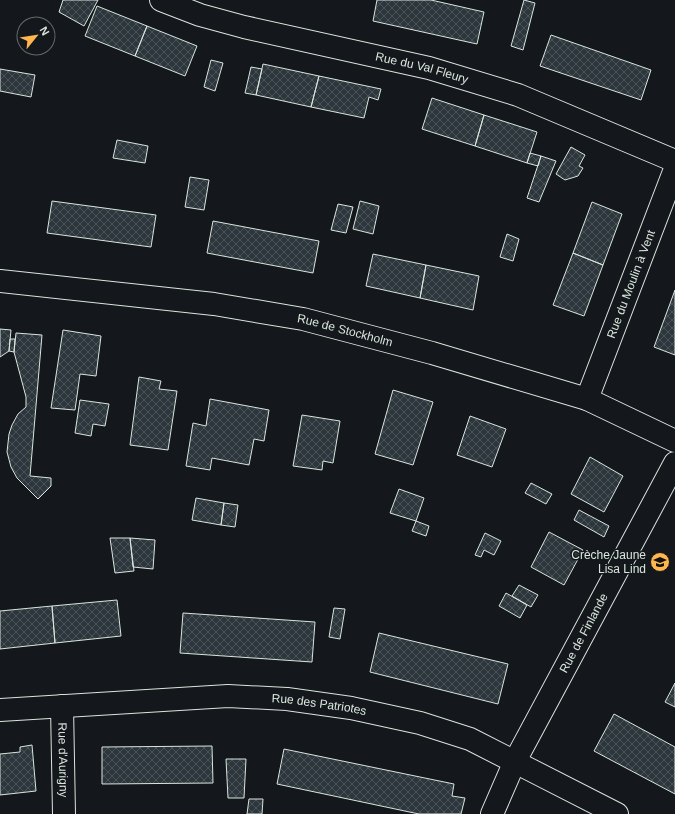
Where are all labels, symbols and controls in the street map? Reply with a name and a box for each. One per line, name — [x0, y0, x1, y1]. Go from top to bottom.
north arrow — [16, 16, 56, 56]
text: N — [37, 25, 52, 37]
street label: Rue du Val Fleury — [374, 49, 470, 87]
street label: Rue du Moulin à Vent — [604, 227, 658, 340]
street label: Rue de Stockholm — [296, 311, 394, 349]
place label: Crèche Jaune Lisa Lind — [571, 548, 646, 576]
school or university icon: Crèche Jaune Lisa Lind — [649, 551, 671, 573]
street label: Rue de Finlande — [557, 591, 611, 675]
street label: Rue des Patriotes — [271, 691, 368, 718]
street label: Rue d'Aurigny — [55, 722, 71, 798]

